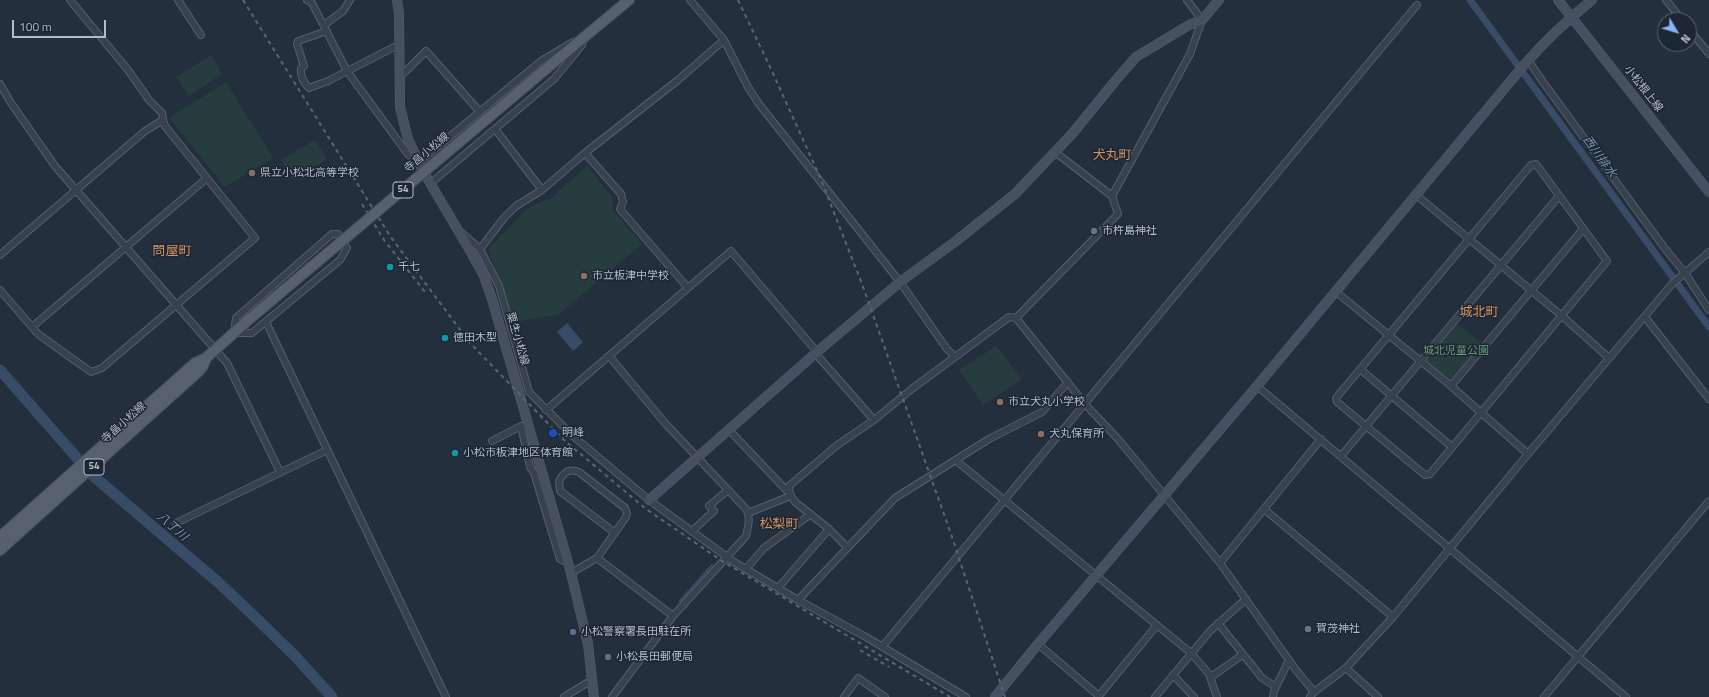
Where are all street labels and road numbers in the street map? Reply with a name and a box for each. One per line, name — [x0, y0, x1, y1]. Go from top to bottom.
street label: 小松根上線 — [1621, 63, 1665, 115]
street label: 寺畠小松線 — [402, 130, 452, 176]
road number: 54 — [393, 182, 413, 198]
street label: 粟生小松線 — [503, 311, 531, 367]
street label: 寺畠小松線 — [99, 400, 149, 446]
road number: 54 — [84, 459, 104, 475]

